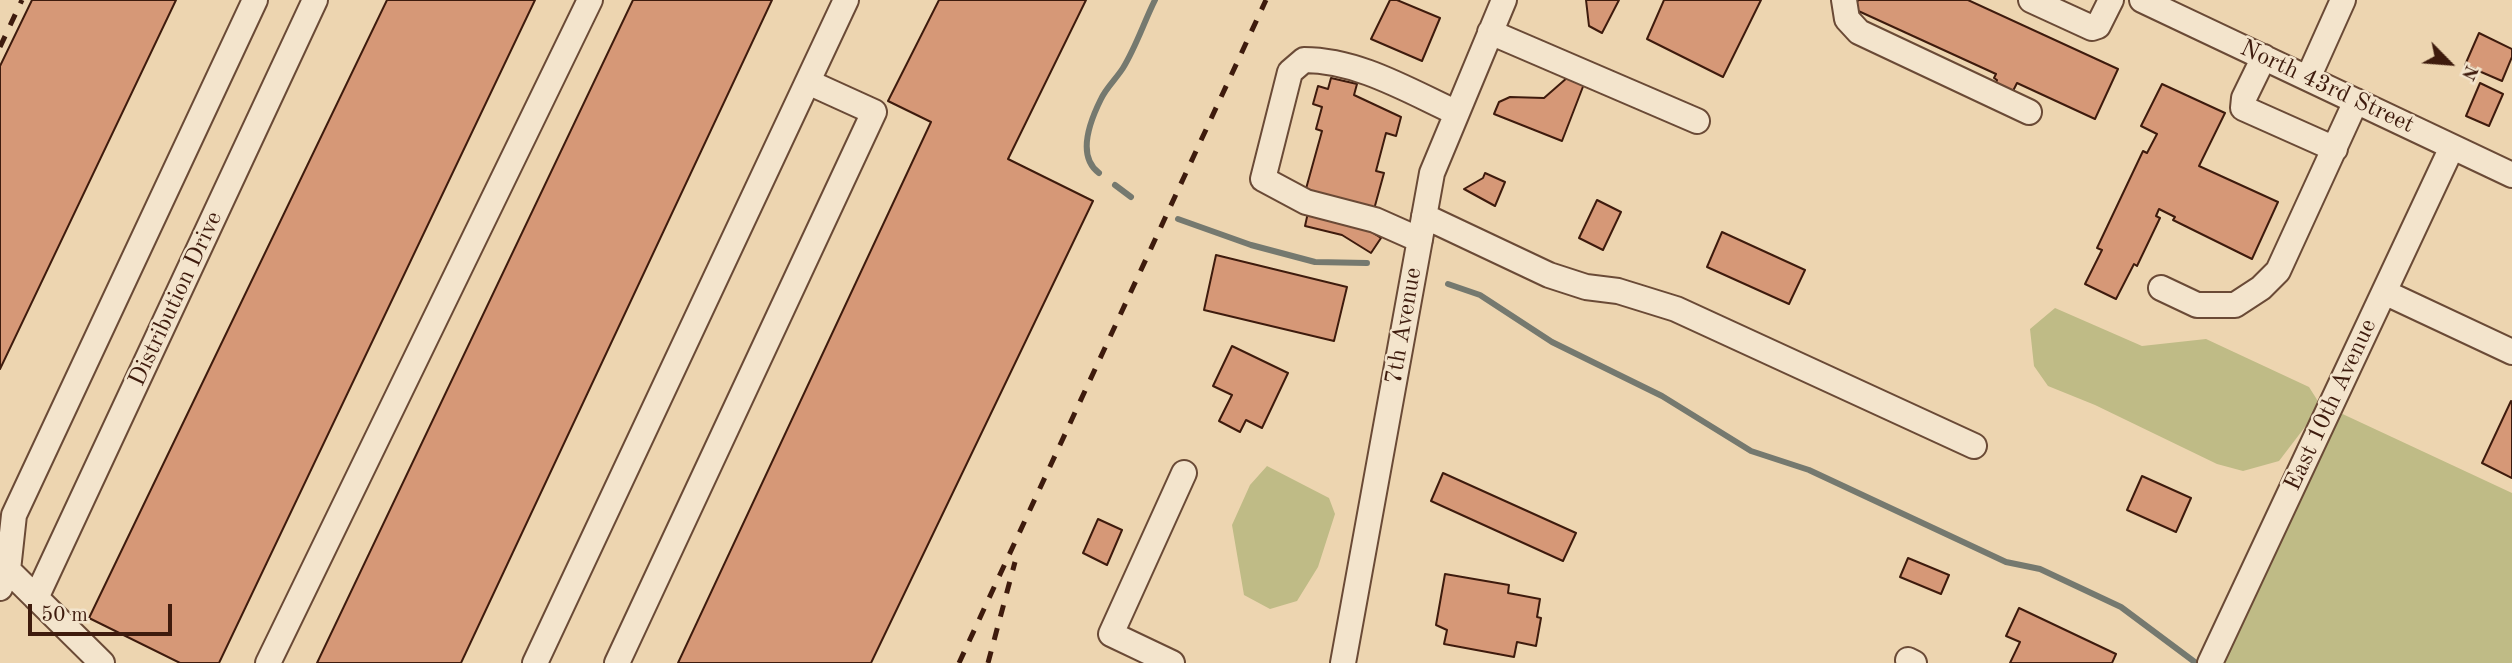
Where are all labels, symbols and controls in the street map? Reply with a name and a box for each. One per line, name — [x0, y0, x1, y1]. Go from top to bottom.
north arrow — [2414, 28, 2484, 98]
street label: North 43rd Street — [2235, 34, 2419, 140]
text: N — [2457, 61, 2480, 83]
street label: Distribution Drive — [123, 207, 229, 391]
street label: 7th Avenue — [1380, 265, 1428, 387]
street label: East 10th Avenue — [2279, 315, 2383, 495]
scale bar — [32, 590, 175, 634]
text: 50 m — [41, 605, 88, 626]

